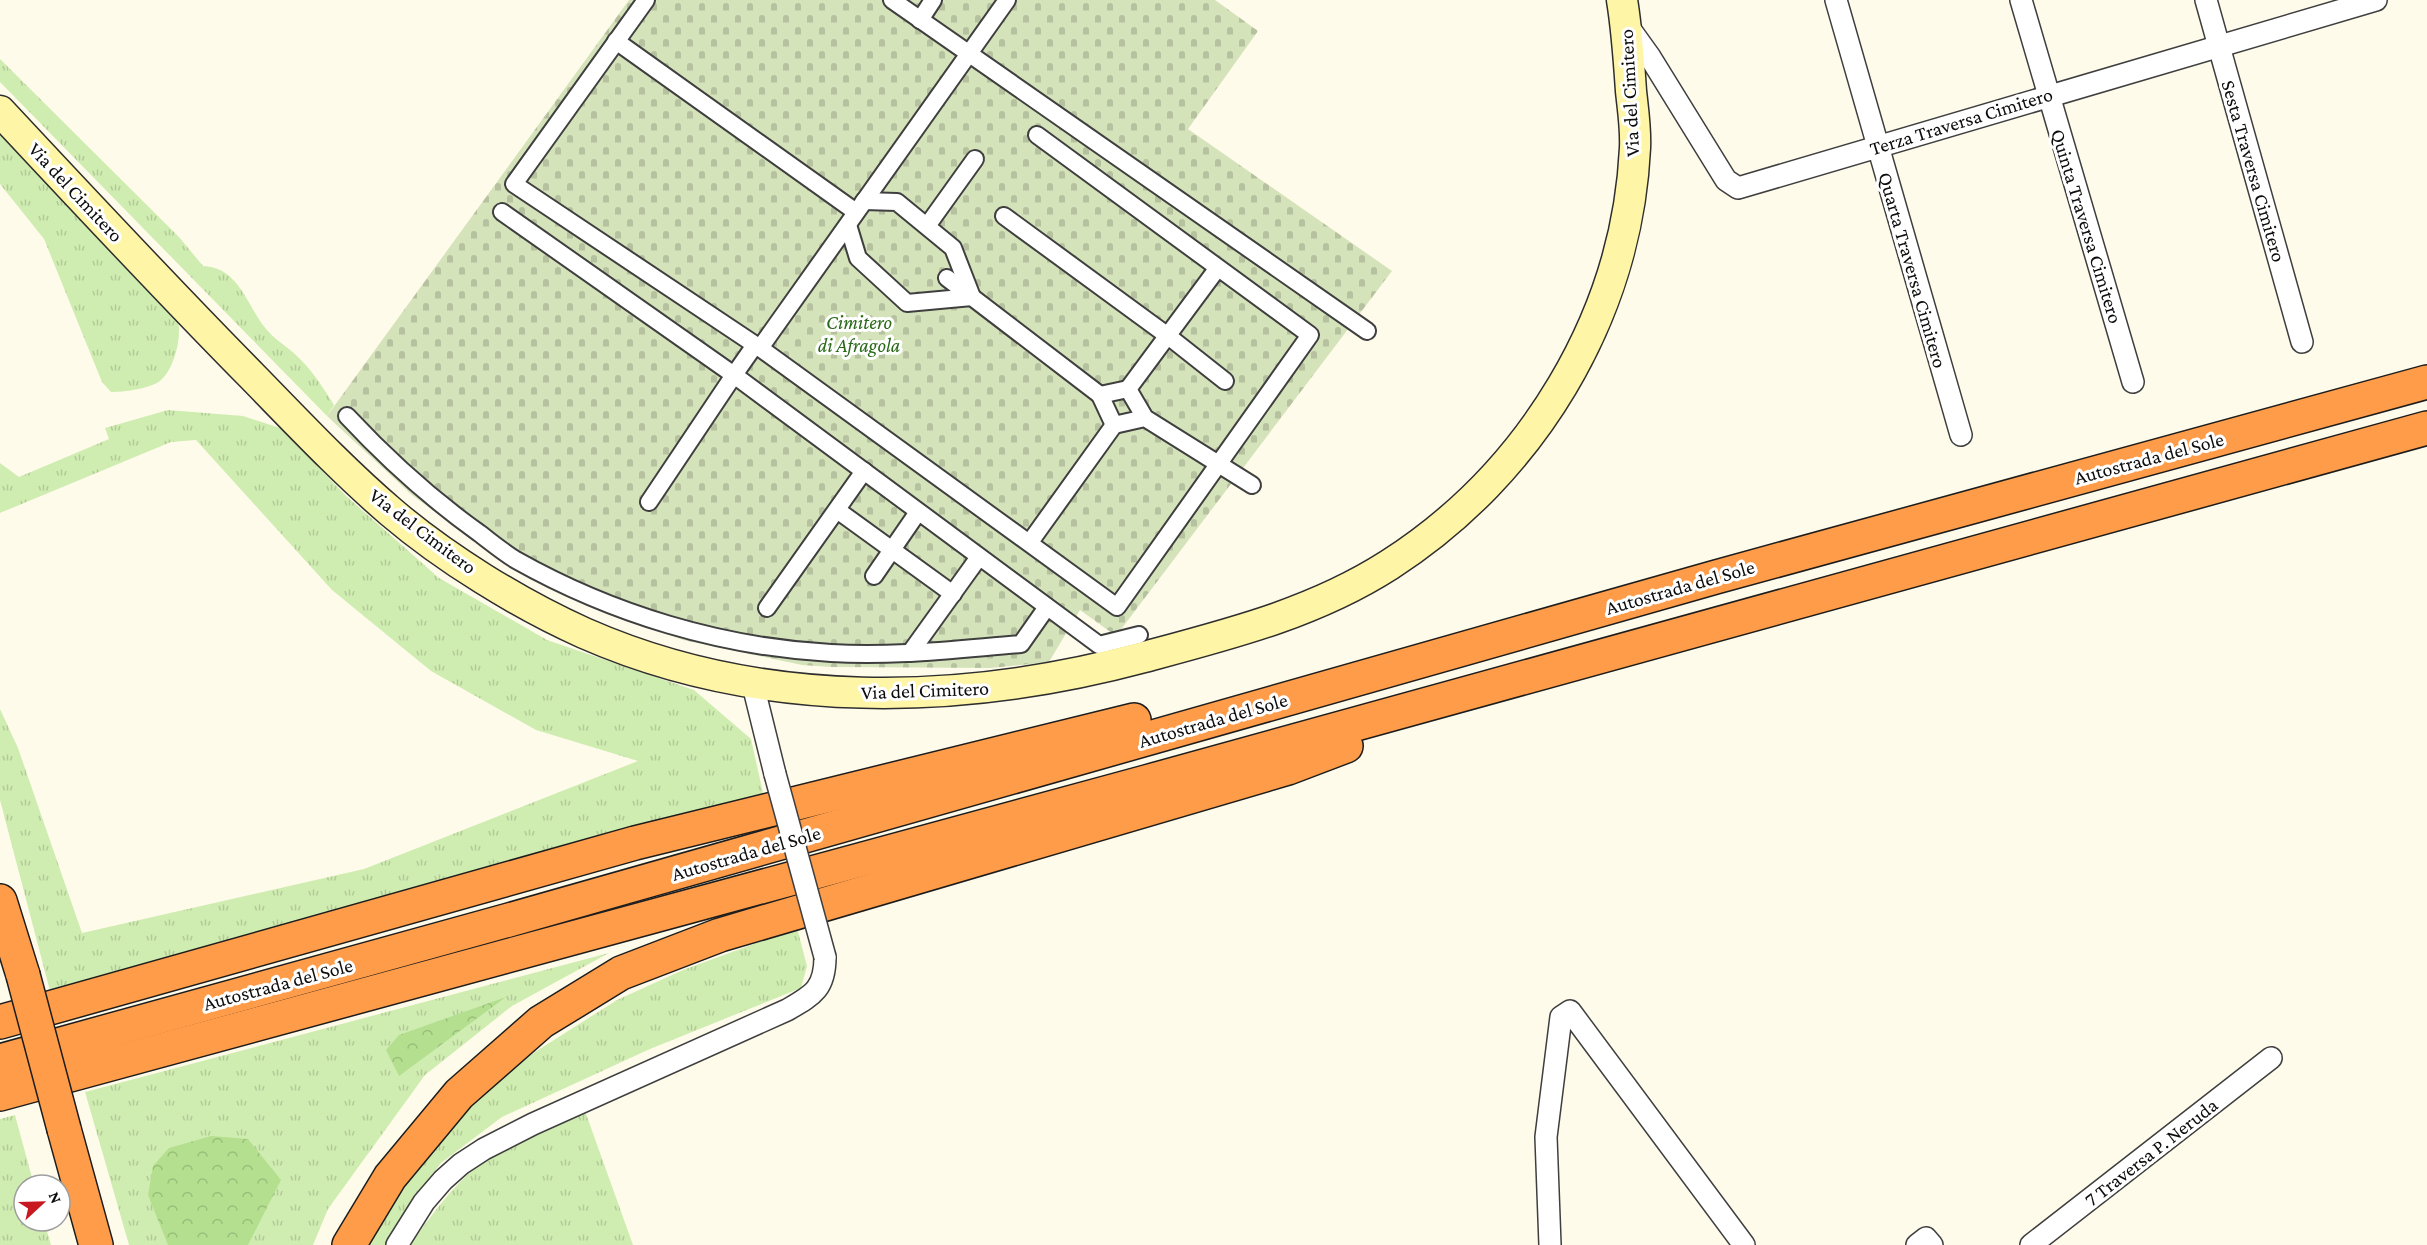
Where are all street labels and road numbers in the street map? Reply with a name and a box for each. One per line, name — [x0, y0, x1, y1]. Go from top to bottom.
street label: Via del Cimitero — [1615, 29, 1643, 157]
street label: Sesta Traversa Cimitero — [2217, 78, 2291, 265]
street label: Terza Traversa Cimitero — [1867, 83, 2055, 159]
street label: Quinta Traversa Cimitero — [2047, 126, 2127, 326]
street label: Via del Cimitero — [24, 138, 128, 246]
street label: Quarta Traversa Cimitero — [1875, 170, 1952, 370]
street label: Autostrada del Sole — [2072, 427, 2226, 489]
street label: Via del Cimitero — [365, 484, 481, 578]
street label: Autostrada del Sole — [1603, 555, 1757, 619]
street label: Via del Cimitero — [861, 677, 989, 703]
street label: Autostrada del Sole — [1136, 688, 1290, 752]
street label: Autostrada del Sole — [669, 821, 823, 885]
street label: Autostrada del Sole — [201, 953, 355, 1015]
street label: 7 Traversa P. Neruda — [2080, 1093, 2222, 1211]

